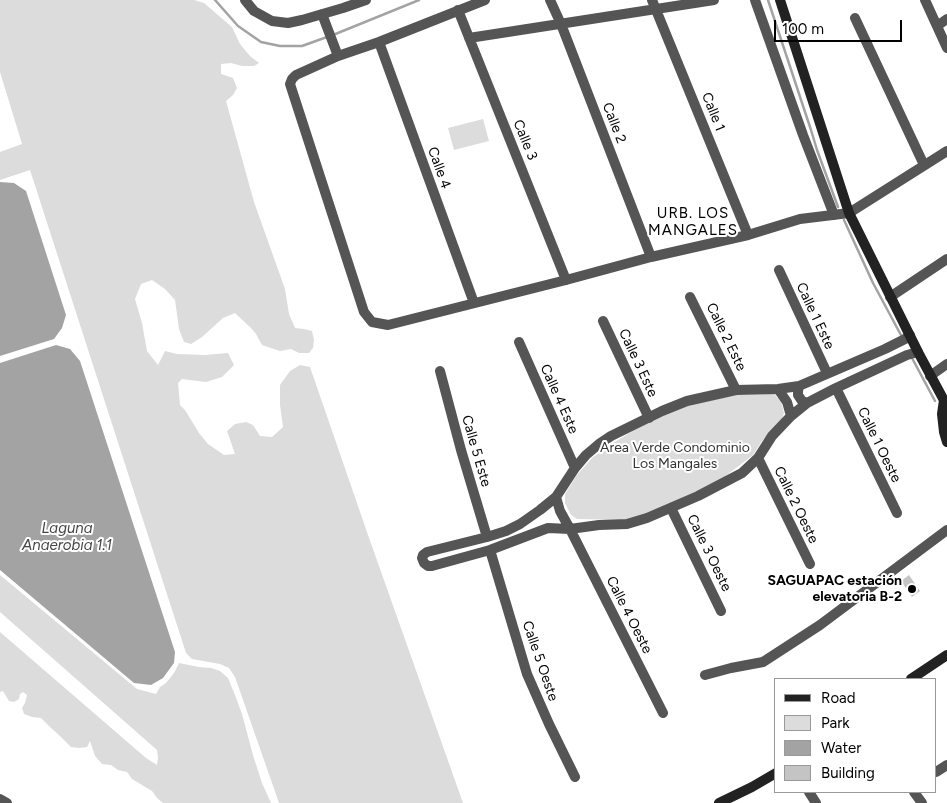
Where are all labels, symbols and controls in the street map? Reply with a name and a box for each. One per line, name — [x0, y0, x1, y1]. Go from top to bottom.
scale bar — [777, 10, 904, 42]
text: 100 m — [782, 20, 824, 38]
street label: Calle 1 — [698, 90, 728, 134]
street label: Calle 2 — [599, 100, 629, 146]
street label: Calle 3 — [509, 117, 541, 163]
street label: Calle 4 — [424, 145, 454, 191]
district label: URB. LOS MANGALES — [647, 205, 739, 240]
street label: Calle 1 Este — [792, 280, 838, 352]
street label: Calle 2 Este — [702, 300, 750, 374]
street label: Calle 3 Este — [615, 326, 661, 400]
street label: Calle 4 Este — [536, 362, 582, 436]
street label: Calle 1 Oeste — [854, 405, 904, 485]
street label: Calle 5 Este — [458, 413, 494, 489]
park label: Area Verde Condominio Los Mangales — [600, 440, 750, 472]
street label: Calle 2 Oeste — [770, 464, 822, 546]
street label: Calle 3 Oeste — [683, 512, 735, 594]
water label: Laguna Anaerobia 1.1 — [22, 520, 112, 555]
place label: SAGUAPAC estación elevatoria B-2 — [768, 573, 902, 606]
street label: Calle 4 Oeste — [602, 574, 656, 656]
marker: SAGUAPAC estación elevatoria B-2 — [906, 583, 918, 595]
street label: Calle 5 Oeste — [518, 619, 562, 703]
legend — [774, 678, 937, 793]
text: Road — [821, 689, 856, 707]
text: Park — [821, 714, 850, 732]
text: Water — [821, 739, 861, 757]
text: Building — [821, 764, 875, 782]

